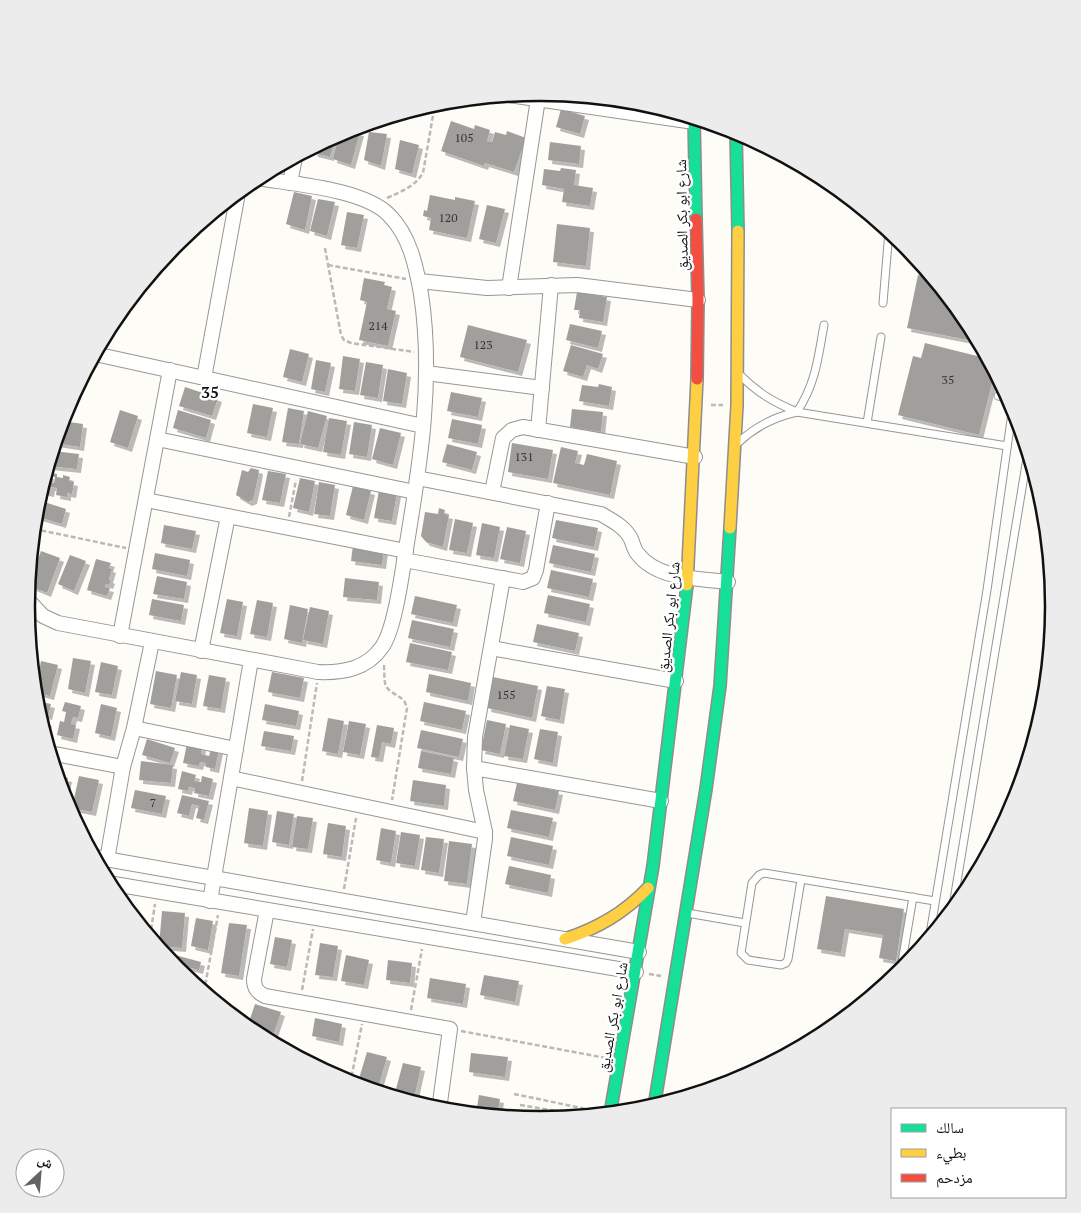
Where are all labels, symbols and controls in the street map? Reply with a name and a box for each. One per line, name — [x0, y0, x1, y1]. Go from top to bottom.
house number: 105 — [454, 130, 474, 145]
street label: شارع ابو بكر الصديق — [670, 159, 693, 271]
house number: 120 — [438, 210, 458, 225]
house number: 214 — [368, 318, 388, 333]
house number: 123 — [473, 337, 493, 352]
house number: 35 — [942, 372, 954, 387]
district label: 35 — [201, 381, 219, 403]
house number: 131 — [514, 449, 534, 464]
street label: شارع ابو بكر الصديق — [652, 560, 685, 674]
house number: 155 — [496, 687, 516, 702]
house number: 7 — [150, 795, 156, 810]
street label: شارع ابو بكر الصديق — [592, 960, 633, 1074]
legend — [891, 1108, 1066, 1198]
text: سالك — [936, 1117, 964, 1137]
text: بطيء — [936, 1142, 966, 1165]
north arrow — [15, 1148, 65, 1198]
text: ش — [35, 1149, 57, 1173]
text: مزدحم — [936, 1167, 973, 1188]

